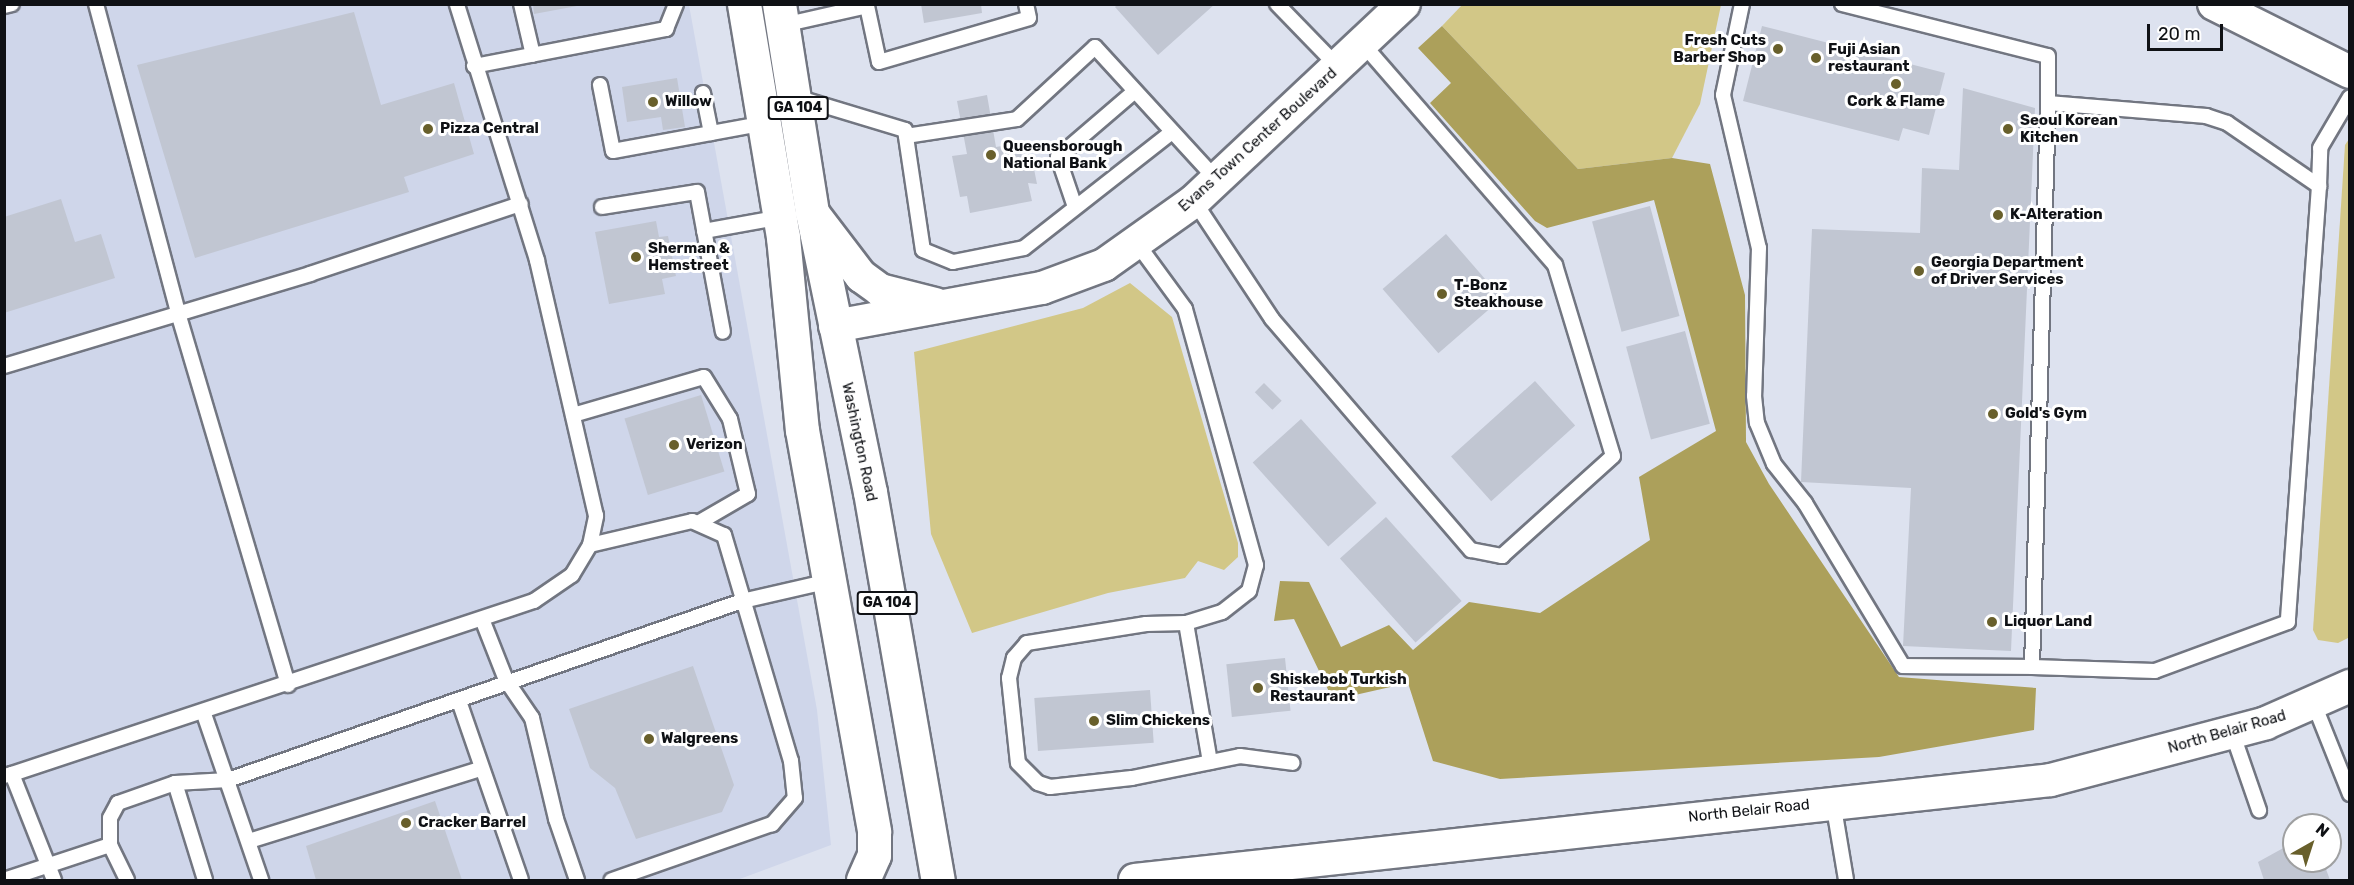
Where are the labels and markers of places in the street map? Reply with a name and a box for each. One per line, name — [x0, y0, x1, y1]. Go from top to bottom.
place label: Fresh Cuts Barber Shop — [1673, 31, 1766, 66]
place label: Fuji Asian restaurant — [1828, 40, 1909, 75]
marker: Fresh Cuts Barber Shop — [1771, 42, 1785, 56]
marker: Fuji Asian restaurant — [1809, 51, 1823, 65]
marker: Cork & Flame — [1889, 77, 1903, 91]
place label: Willow — [665, 93, 712, 111]
place label: Cork & Flame — [1847, 93, 1945, 111]
marker: Willow — [646, 95, 660, 109]
place label: Seoul Korean Kitchen — [2020, 111, 2118, 146]
place label: Pizza Central — [440, 120, 539, 138]
marker: Pizza Central — [421, 122, 435, 136]
marker: Seoul Korean Kitchen — [2001, 122, 2015, 136]
place label: Queensborough National Bank — [1003, 137, 1122, 172]
marker: Queensborough National Bank — [984, 148, 998, 162]
place label: K-Alteration — [2010, 206, 2103, 224]
marker: K-Alteration — [1991, 208, 2005, 222]
place label: Sherman & Hemstreet — [648, 239, 730, 274]
marker: Sherman & Hemstreet — [629, 250, 643, 264]
place label: Georgia Department of Driver Services — [1931, 253, 2083, 288]
marker: Georgia Department of Driver Services — [1912, 264, 1926, 278]
place label: T-Bonz Steakhouse — [1454, 276, 1543, 311]
marker: T-Bonz Steakhouse — [1435, 287, 1449, 301]
place label: Gold's Gym — [2005, 405, 2087, 423]
marker: Gold's Gym — [1986, 407, 2000, 421]
place label: Verizon — [686, 436, 743, 454]
marker: Verizon — [667, 438, 681, 452]
place label: Liquor Land — [2004, 613, 2092, 631]
marker: Liquor Land — [1985, 615, 1999, 629]
place label: Shiskebob Turkish Restaurant — [1270, 670, 1407, 705]
marker: Shiskebob Turkish Restaurant — [1251, 681, 1265, 695]
place label: Slim Chickens — [1106, 712, 1210, 730]
marker: Slim Chickens — [1087, 714, 1101, 728]
place label: Walgreens — [661, 730, 738, 748]
marker: Walgreens — [642, 732, 656, 746]
place label: Cracker Barrel — [418, 814, 526, 832]
marker: Cracker Barrel — [399, 816, 413, 830]

